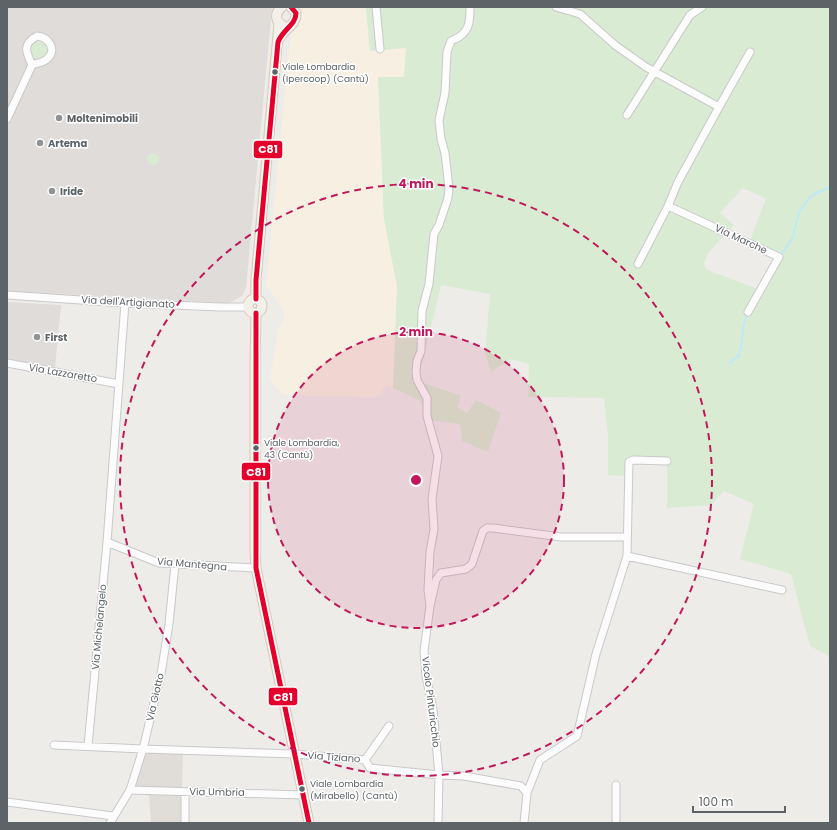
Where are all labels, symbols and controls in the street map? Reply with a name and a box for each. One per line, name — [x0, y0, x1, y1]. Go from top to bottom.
place label: Viale Lombardia (Ipercoop) (Cantù) — [282, 61, 369, 85]
marker: Viale Lombardia (Ipercoop) (Cantù) — [270, 67, 280, 77]
place label: Moltenimobili — [67, 111, 138, 126]
marker: Moltenimobili — [54, 113, 64, 123]
place label: Artema — [48, 136, 87, 151]
marker: Artema — [35, 138, 45, 148]
line badge: C81 — [253, 140, 283, 159]
text: C81 — [258, 141, 278, 157]
text: 4 min — [398, 175, 434, 192]
place label: Iride — [60, 184, 83, 199]
marker: Iride — [47, 186, 57, 196]
street label: Via Marche — [712, 220, 770, 258]
street label: Via dell'Artigianato — [81, 292, 175, 312]
text: 2 min — [399, 323, 433, 340]
place label: First — [45, 330, 67, 345]
marker: First — [32, 332, 42, 342]
street label: Via Lazzaretto — [28, 360, 98, 386]
place label: Viale Lombardia, 43 (Cantù) — [264, 437, 339, 461]
marker: Viale Lombardia, 43 (Cantù) — [251, 443, 261, 453]
line badge: C81 — [241, 462, 271, 481]
text: C81 — [246, 464, 266, 480]
centre of rings — [409, 473, 423, 487]
street label: Via Mantegna — [156, 553, 228, 575]
street label: Via Michelangelo — [88, 584, 110, 670]
street label: Vicolo Pinturicchio — [418, 656, 444, 748]
street label: Via Giotto — [142, 671, 168, 723]
line badge: C81 — [268, 687, 298, 706]
text: C81 — [273, 689, 293, 705]
street label: Via Tiziano — [307, 748, 361, 766]
place label: Viale Lombardia (Mirabello) (Cantù) — [310, 778, 398, 802]
street label: Via Umbria — [189, 784, 245, 800]
marker: Viale Lombardia (Mirabello) (Cantù) — [297, 784, 307, 794]
scale bar — [693, 788, 785, 814]
text: 100 m — [699, 793, 733, 810]

